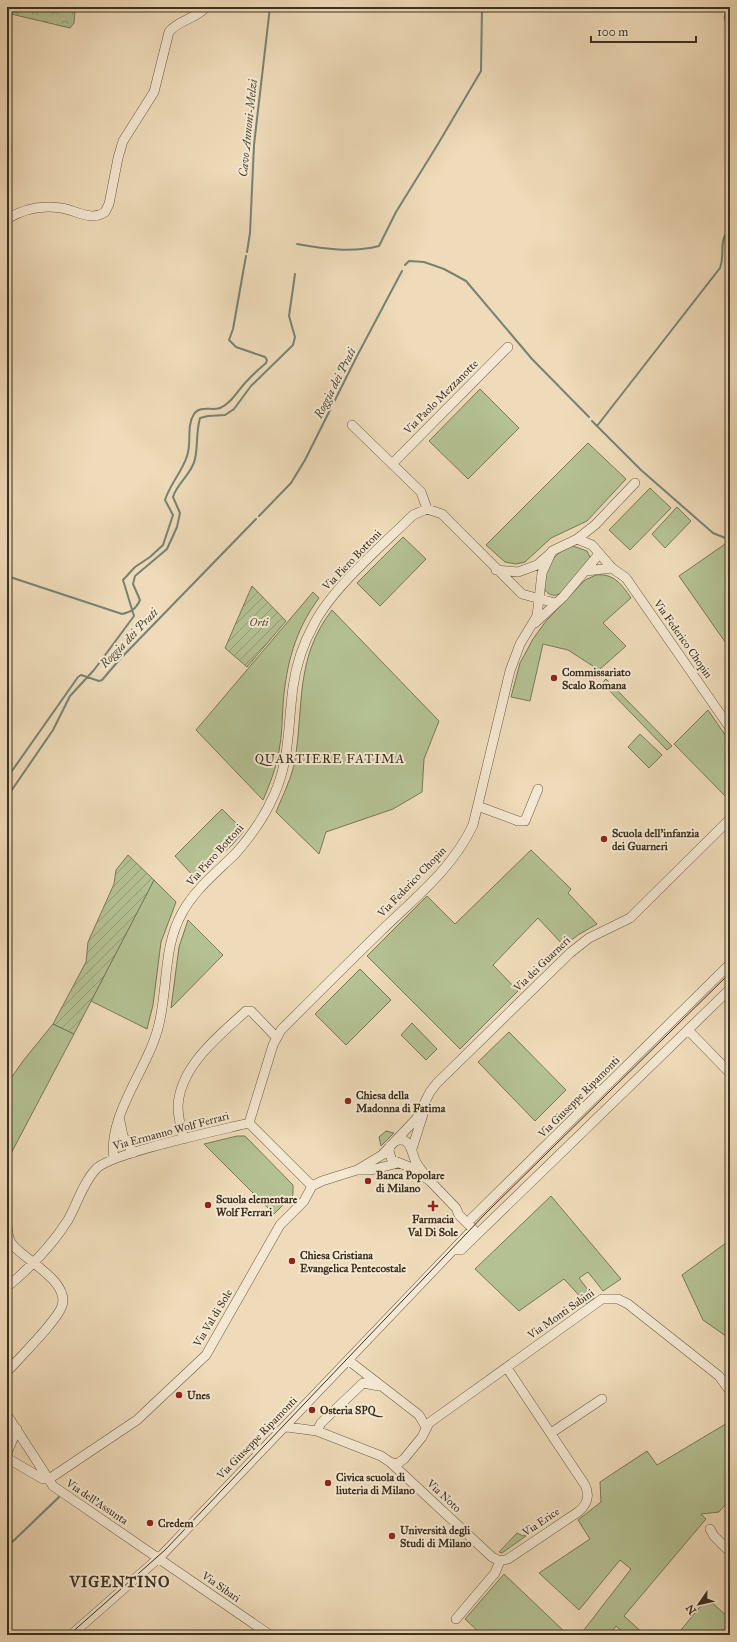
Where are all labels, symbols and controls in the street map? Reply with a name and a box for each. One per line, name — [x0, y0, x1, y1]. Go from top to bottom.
scale bar — [591, 18, 696, 44]
text: 100 m — [597, 25, 628, 39]
water label: Cavo Annoni-Melzi — [236, 78, 260, 178]
water label: Roggia dei Prati — [311, 345, 359, 421]
street label: Via Paolo Mezzanotte — [401, 357, 481, 437]
street label: Via Piero Bottoni — [319, 527, 384, 594]
street label: Via Federico Chopin — [651, 596, 715, 681]
water label: Roggia dei Prati — [96, 605, 161, 671]
park label: Orti — [250, 616, 269, 629]
place label: Commissariato Scalo Romana — [562, 666, 631, 692]
marker: Commissariato Scalo Romana — [549, 673, 559, 683]
district label: QUARTIERE FATIMA — [255, 751, 405, 767]
street label: Via Piero Bottoni — [183, 821, 246, 889]
place label: Scuola dell'infanzia dei Guarneri — [612, 827, 700, 853]
marker: Scuola dell'infanzia dei Guarneri — [599, 834, 609, 844]
street label: Via Federico Chopin — [374, 844, 449, 921]
street label: Via dei Guarneri — [510, 934, 573, 995]
street label: Via Giuseppe Ripamonti — [535, 1054, 622, 1141]
place label: Chiesa della Madonna di Fatima — [356, 1089, 446, 1115]
marker: Chiesa della Madonna di Fatima — [343, 1096, 353, 1106]
street label: Via Ermanno Wolf Ferrari — [111, 1109, 230, 1153]
place label: Banca Popolare di Milano — [376, 1169, 445, 1195]
marker: Banca Popolare di Milano — [363, 1176, 373, 1186]
place label: Scuola elementare Wolf Ferrari — [216, 1193, 298, 1219]
marker: Scuola elementare Wolf Ferrari — [203, 1200, 213, 1210]
marker: Farmacia Val Di Sole — [428, 1201, 438, 1211]
place label: Farmacia Val Di Sole — [407, 1213, 459, 1239]
place label: Chiesa Cristiana Evangelica Pentecostale — [300, 1249, 407, 1275]
marker: Chiesa Cristiana Evangelica Pentecostale — [287, 1256, 297, 1266]
street label: Via Monti Sabini — [525, 1286, 597, 1342]
street label: Via Val di Sole — [190, 1287, 235, 1350]
place label: Unes — [187, 1389, 210, 1402]
marker: Unes — [174, 1390, 184, 1400]
street label: Via Giuseppe Ripamonti — [214, 1394, 300, 1483]
place label: Osteria SPQ — [320, 1404, 384, 1418]
marker: Osteria SPQ — [307, 1405, 317, 1415]
place label: Civica scuola di liuteria di Milano — [335, 1471, 415, 1497]
street label: Via dell'Assunta — [63, 1476, 131, 1528]
street label: Via Noto — [423, 1476, 464, 1515]
marker: Civica scuola di liuteria di Milano — [323, 1478, 333, 1488]
street label: Via Erice — [519, 1505, 562, 1540]
place label: Credem — [158, 1517, 194, 1530]
marker: Credem — [145, 1518, 155, 1528]
place label: Università degli Studi di Milano — [400, 1524, 472, 1550]
marker: Università degli Studi di Milano — [387, 1531, 397, 1541]
street label: Via Sibari — [198, 1568, 243, 1605]
district label: VIGENTINO — [69, 1573, 170, 1591]
north arrow — [679, 1584, 719, 1624]
text: N — [683, 1601, 699, 1617]

